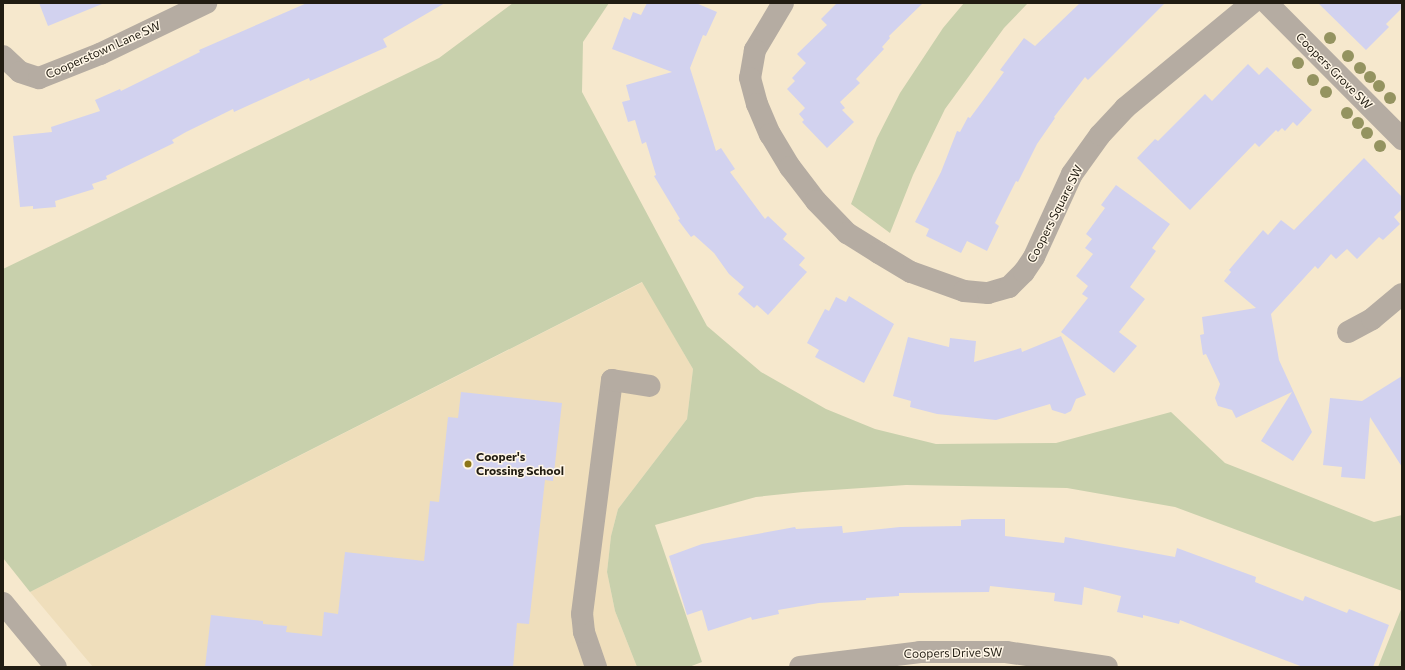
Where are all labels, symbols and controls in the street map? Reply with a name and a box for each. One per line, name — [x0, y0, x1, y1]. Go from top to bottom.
street label: Cooperstown Lane SW — [43, 18, 163, 82]
street label: Coopers Grove SW — [1293, 30, 1375, 112]
street label: Coopers Square SW — [1024, 163, 1086, 265]
place label: Cooper's Crossing School — [476, 450, 564, 478]
marker: Cooper's Crossing School — [463, 459, 473, 469]
street label: Coopers Drive SW — [904, 645, 1002, 661]

